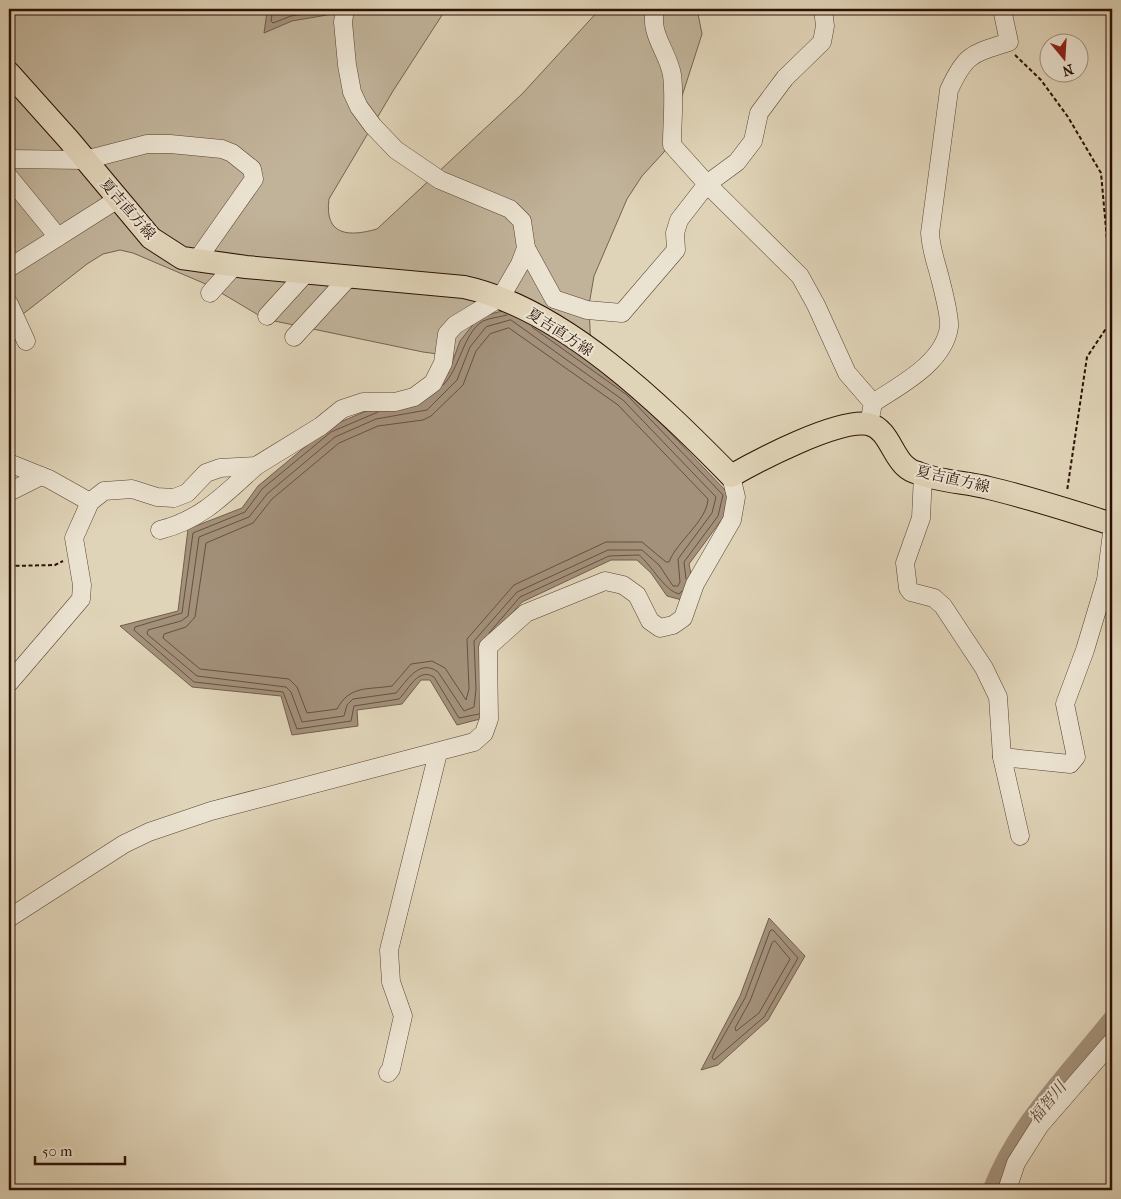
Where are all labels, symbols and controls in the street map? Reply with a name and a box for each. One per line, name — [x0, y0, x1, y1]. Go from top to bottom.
north arrow — [1038, 32, 1088, 82]
text: N — [1060, 60, 1076, 80]
street label: 夏吉直方線 — [97, 175, 159, 243]
street label: 夏吉直方線 — [524, 304, 596, 360]
street label: 夏吉直方線 — [914, 462, 992, 496]
water label: 福智川 — [1025, 1076, 1071, 1127]
scale bar — [35, 1134, 125, 1166]
text: 50 m — [42, 1142, 73, 1160]

